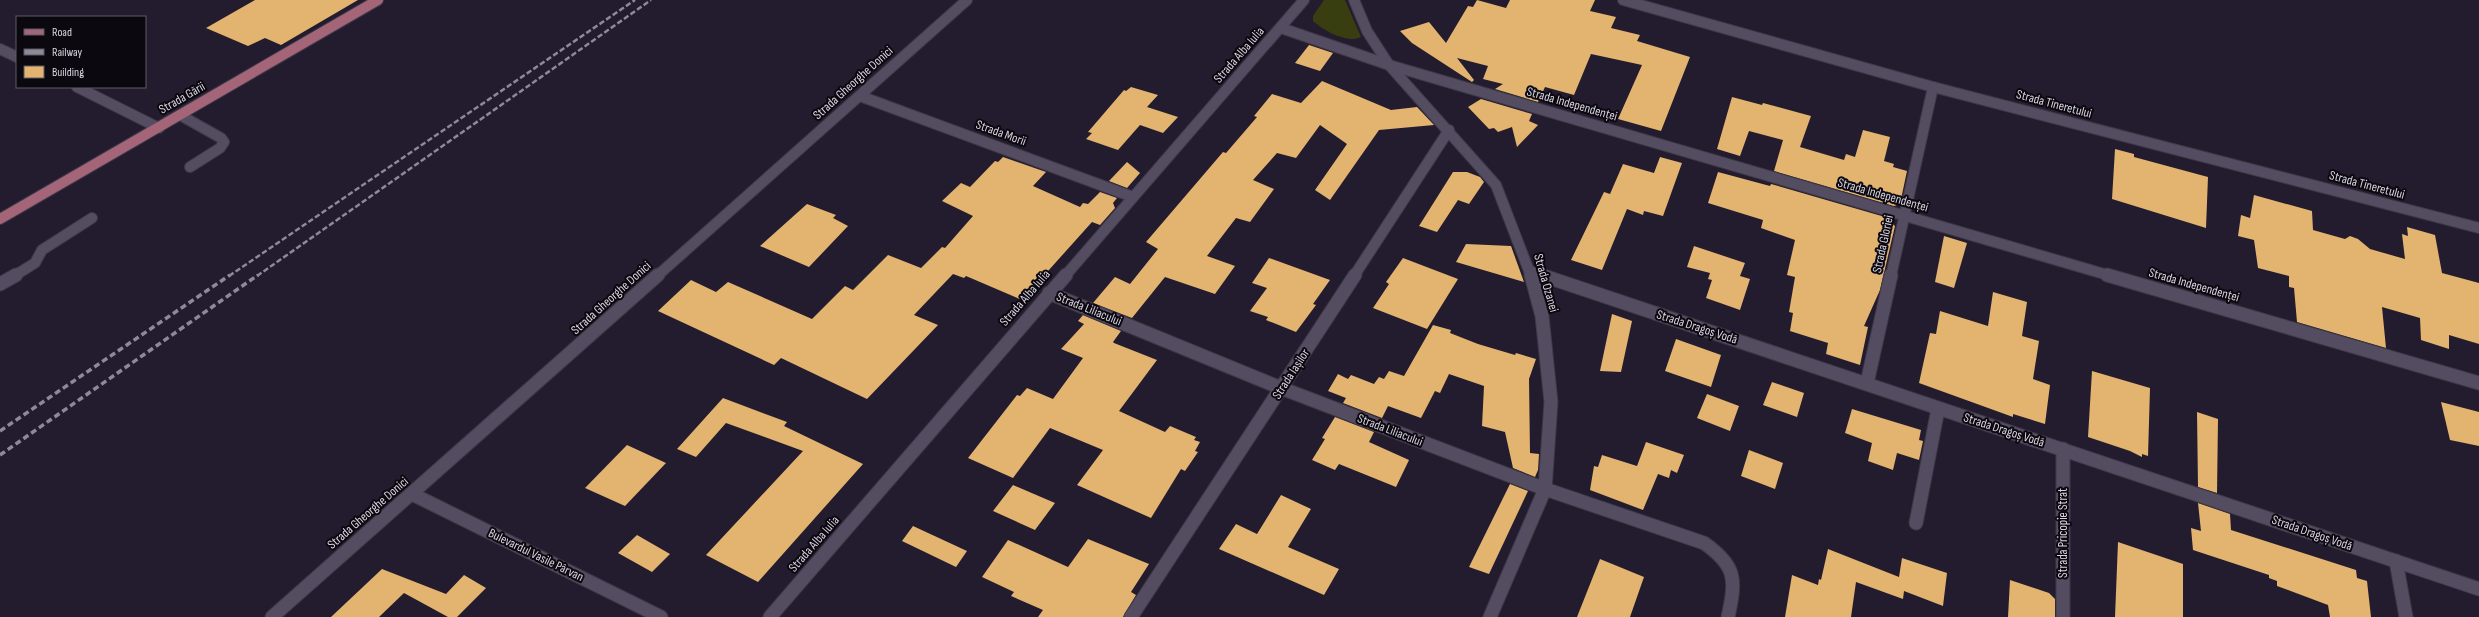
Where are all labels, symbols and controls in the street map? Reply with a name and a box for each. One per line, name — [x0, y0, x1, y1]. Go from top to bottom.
legend — [16, 16, 146, 88]
street label: Strada Alba Iulia — [1210, 24, 1268, 86]
text: Road — [52, 25, 72, 40]
street label: Strada Gheorghe Donici — [810, 43, 896, 123]
text: Railway — [52, 45, 83, 60]
text: Building — [52, 65, 84, 80]
street label: Strada Gării — [156, 78, 208, 118]
street label: Strada Independenței — [1525, 83, 1619, 125]
street label: Strada Tineretului — [2015, 86, 2093, 122]
street label: Strada Morii — [974, 117, 1028, 149]
street label: Strada Tineretului — [2328, 167, 2406, 203]
street label: Strada Independenței — [1836, 174, 1930, 216]
street label: Strada Gloriei — [1869, 214, 1897, 274]
street label: Strada Ozanei — [1530, 252, 1562, 314]
street label: Strada Gheorghe Donici — [568, 258, 654, 338]
street label: Strada Independenței — [2147, 264, 2241, 306]
street label: Strada Alba Iulia — [996, 267, 1054, 329]
street label: Strada Liliacului — [1054, 289, 1124, 329]
street label: Strada Dragoș Vodă — [1655, 306, 1739, 348]
street label: Strada Iașilor — [1269, 346, 1313, 402]
street label: Strada Dragoș Vodă — [1962, 409, 2046, 451]
street label: Strada Liliacului — [1355, 410, 1425, 450]
street label: Strada Gheorghe Donici — [324, 473, 412, 553]
street label: Strada Pricopie Strat — [2055, 488, 2071, 578]
street label: Strada Dragoș Vodă — [2270, 512, 2354, 554]
street label: Strada Alba Iulia — [785, 513, 843, 575]
street label: Bulevardul Vasile Pârvan — [486, 525, 586, 585]

